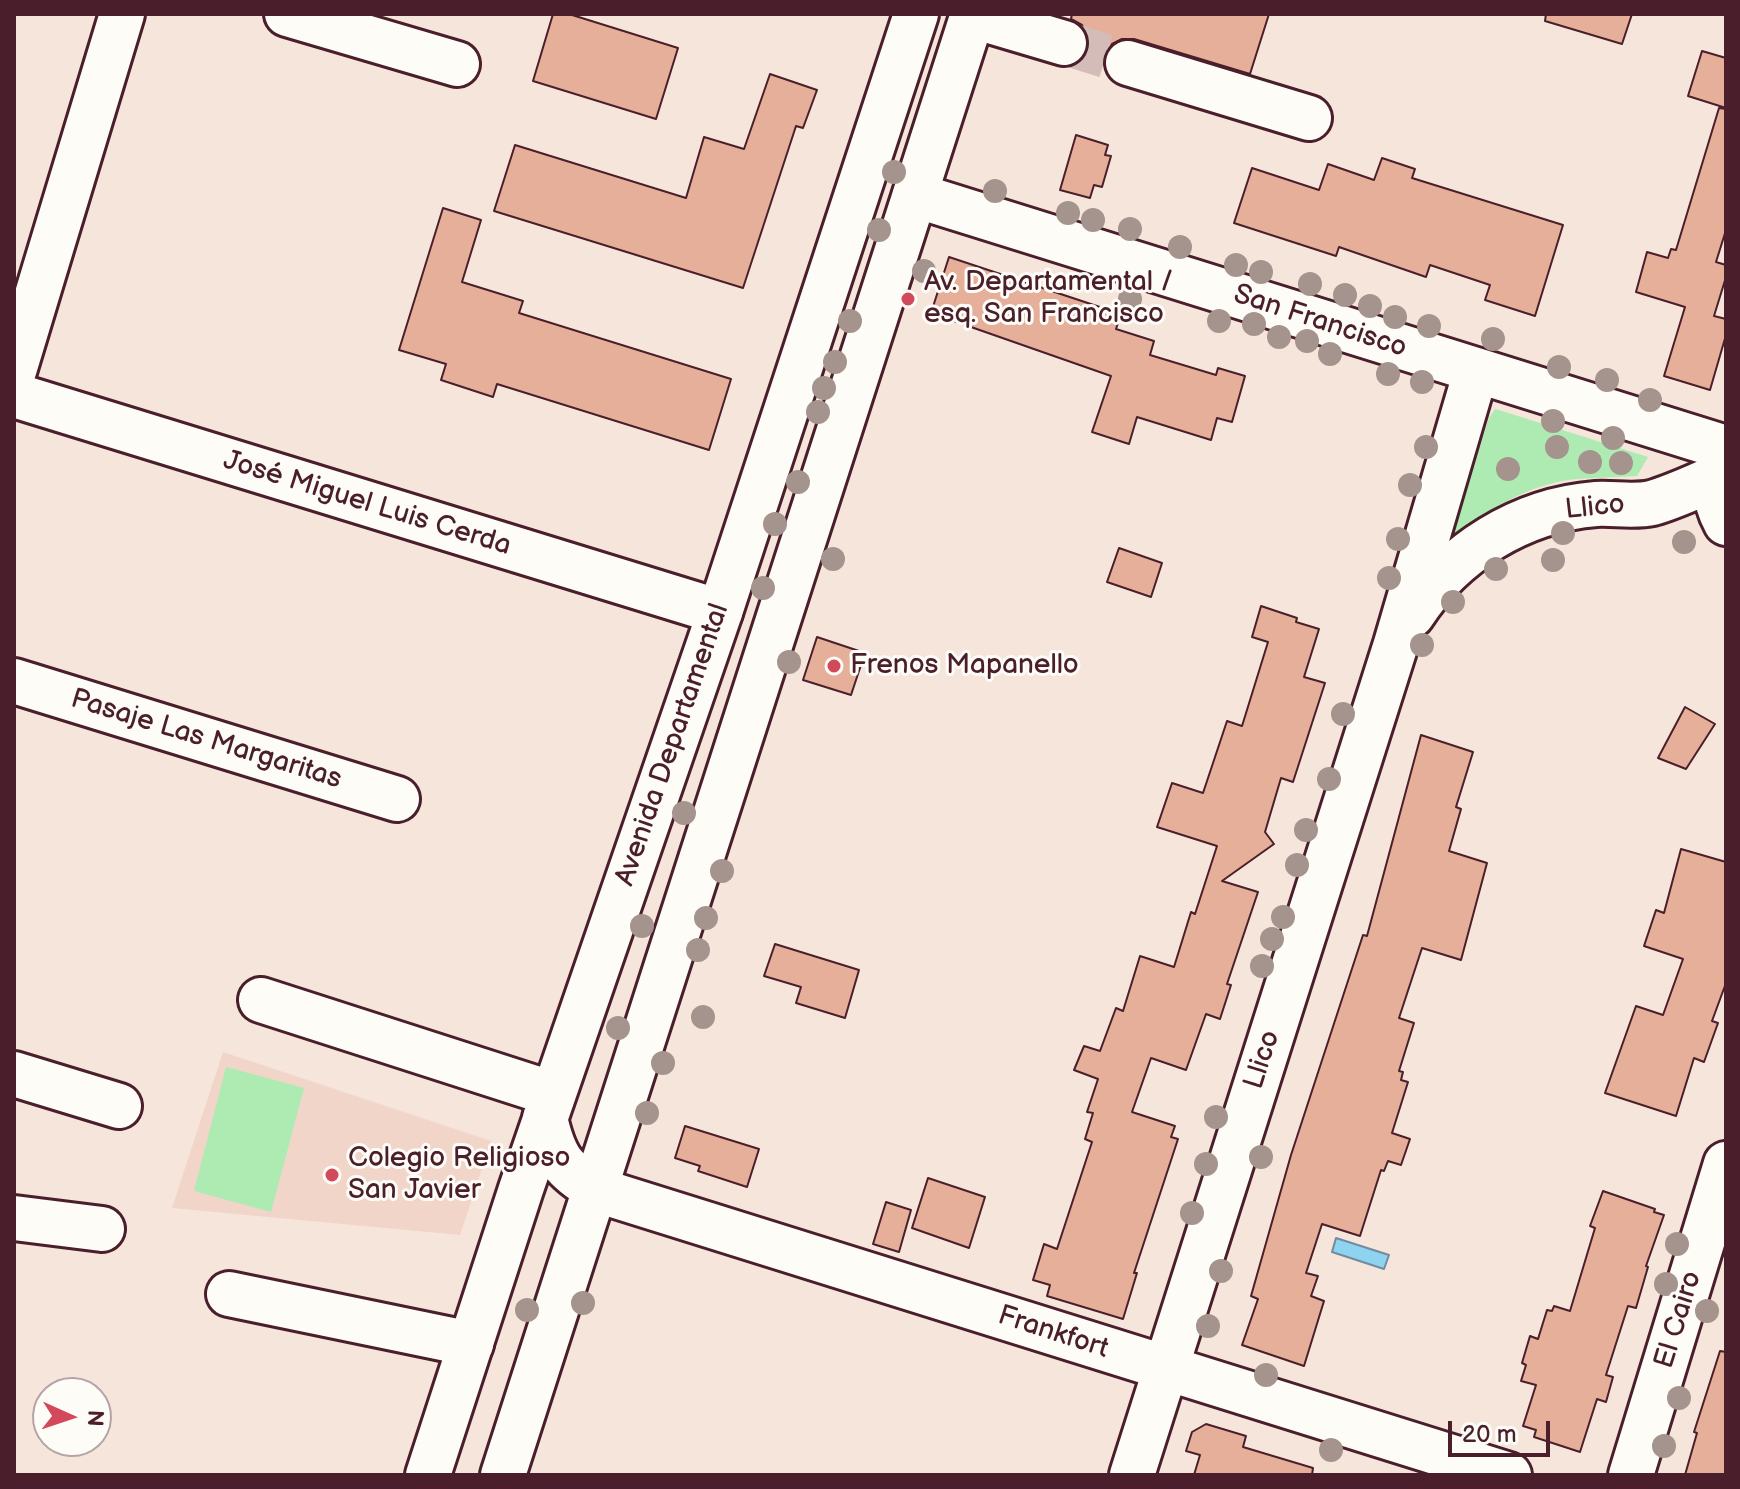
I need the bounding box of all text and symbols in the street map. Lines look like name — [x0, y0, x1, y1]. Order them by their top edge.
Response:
place label: Av. Departamental / esq. San Francisco — [924, 266, 1173, 332]
street label: San Francisco — [1229, 278, 1411, 366]
marker: Av. Departamental / esq. San Francisco — [899, 290, 917, 308]
street label: José Miguel Luis Cerda — [219, 444, 515, 564]
street label: Llico — [1564, 488, 1626, 528]
street label: Avenida Departamental — [609, 600, 737, 890]
place label: Frenos Mapanello — [850, 649, 1079, 683]
marker: Frenos Mapanello — [825, 657, 843, 675]
street label: Pasaje Las Margaritas — [67, 683, 345, 797]
street label: Llico — [1238, 1026, 1288, 1094]
place label: Colegio Religioso San Javier — [348, 1142, 570, 1208]
marker: Colegio Religioso San Javier — [323, 1166, 341, 1184]
street label: El Cairo — [1648, 1267, 1710, 1373]
street label: Frankfort — [994, 1299, 1112, 1367]
north arrow — [32, 1377, 112, 1457]
scale bar — [1452, 1405, 1554, 1455]
text: N — [81, 1409, 108, 1427]
text: 20 m — [1462, 1420, 1517, 1449]

